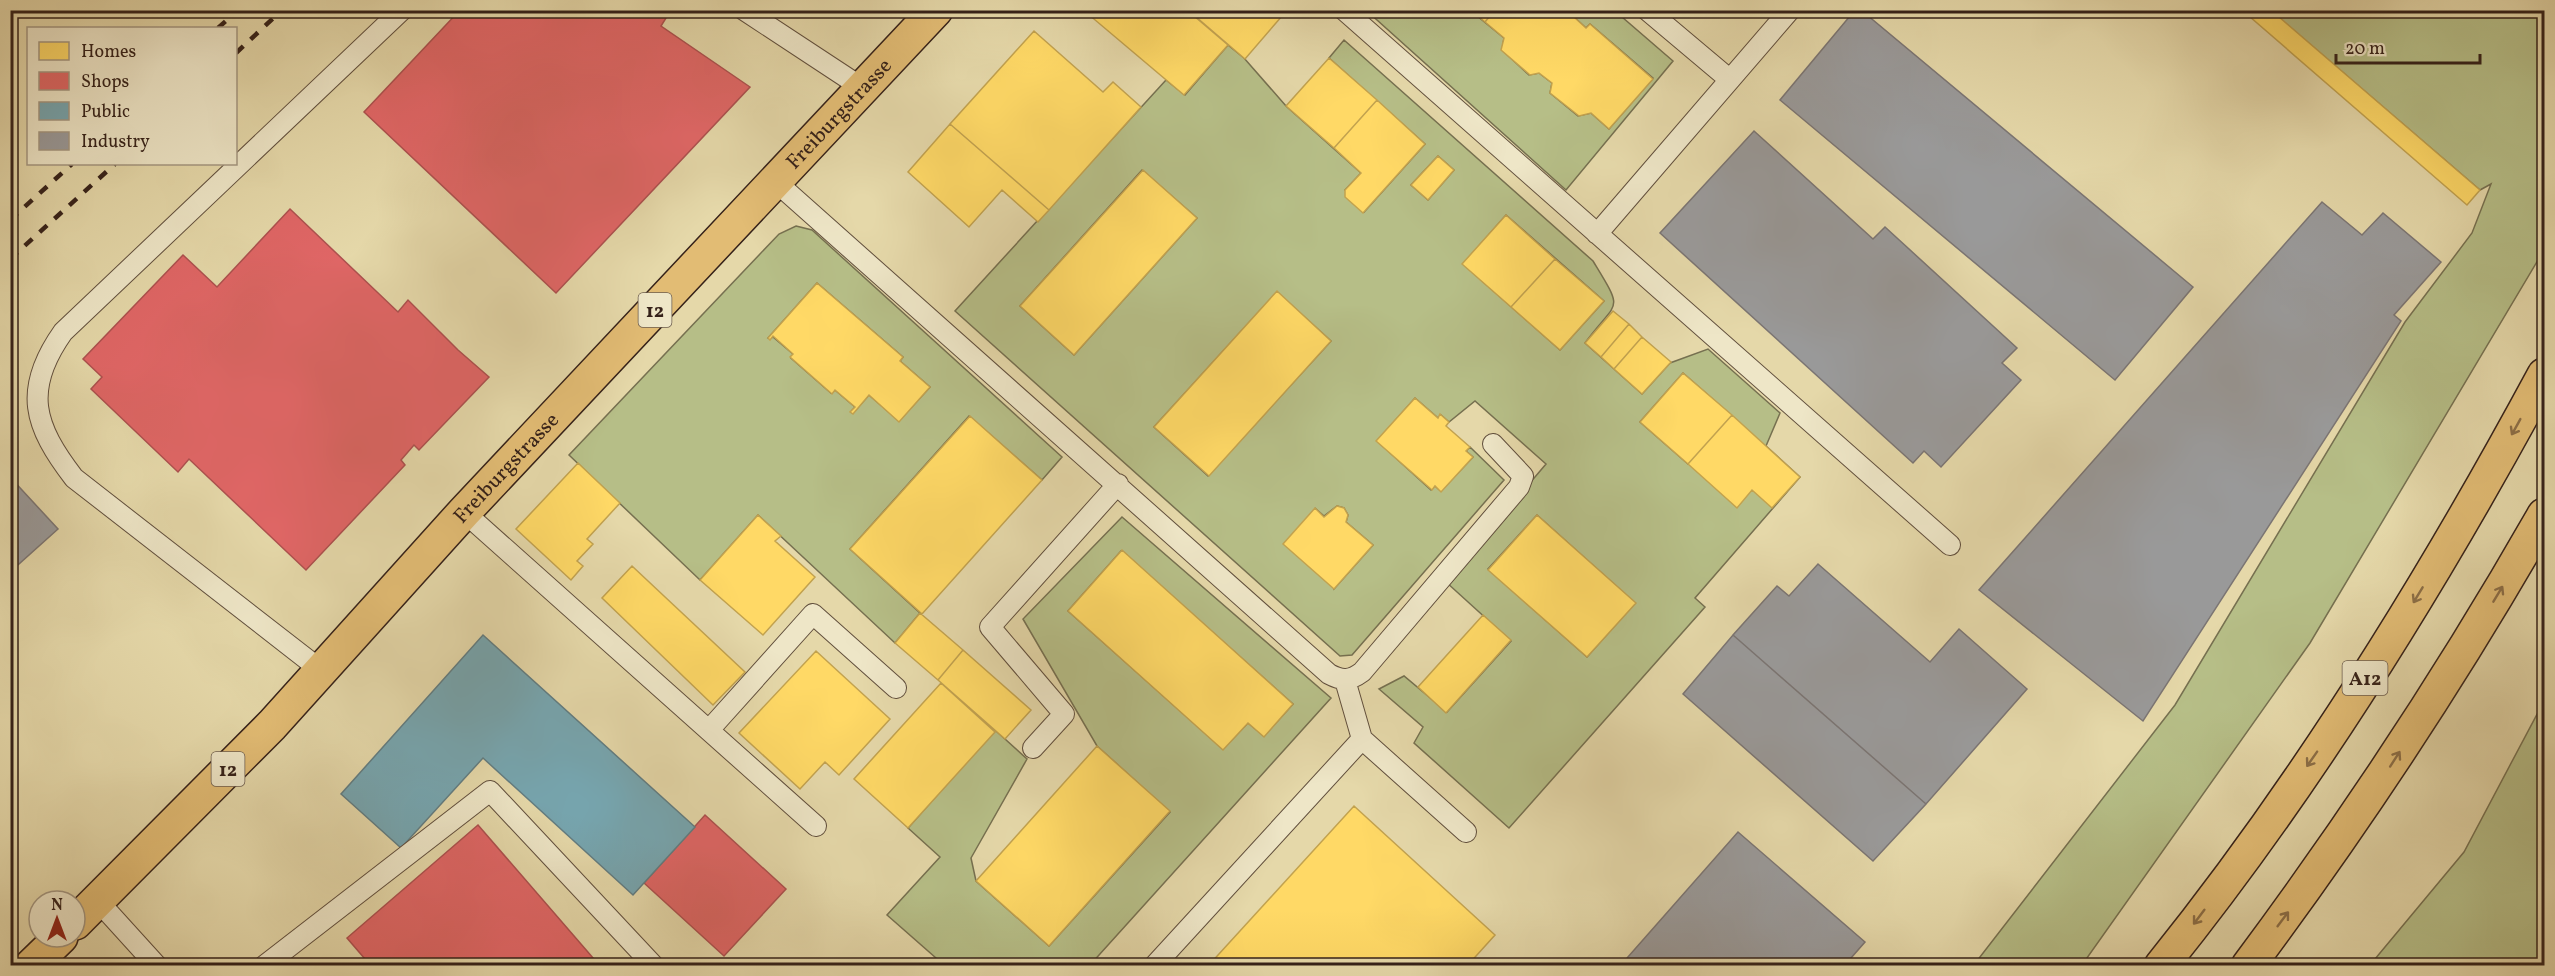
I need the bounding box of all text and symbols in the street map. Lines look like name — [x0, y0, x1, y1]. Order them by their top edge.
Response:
legend — [27, 27, 237, 165]
scale bar — [2336, 27, 2480, 65]
text: 20 m — [2345, 37, 2385, 62]
text: Homes — [81, 40, 136, 65]
street label: Freiburgstrasse — [780, 53, 899, 177]
text: Shops — [81, 70, 129, 95]
text: Public — [81, 100, 130, 125]
text: Industry — [81, 130, 150, 155]
road number: 12 — [638, 293, 672, 327]
street label: Freiburgstrasse — [447, 407, 566, 530]
one-way arrow — [2510, 417, 2521, 435]
one-way arrow — [2411, 586, 2423, 603]
one-way arrow — [2493, 586, 2505, 603]
road number: A12 — [2342, 661, 2388, 695]
one-way arrow — [2306, 750, 2318, 766]
one-way arrow — [2389, 751, 2401, 768]
road number: 12 — [212, 752, 244, 786]
north arrow — [27, 889, 87, 949]
text: N — [51, 895, 63, 917]
one-way arrow — [2192, 909, 2205, 925]
one-way arrow — [2276, 911, 2289, 927]

